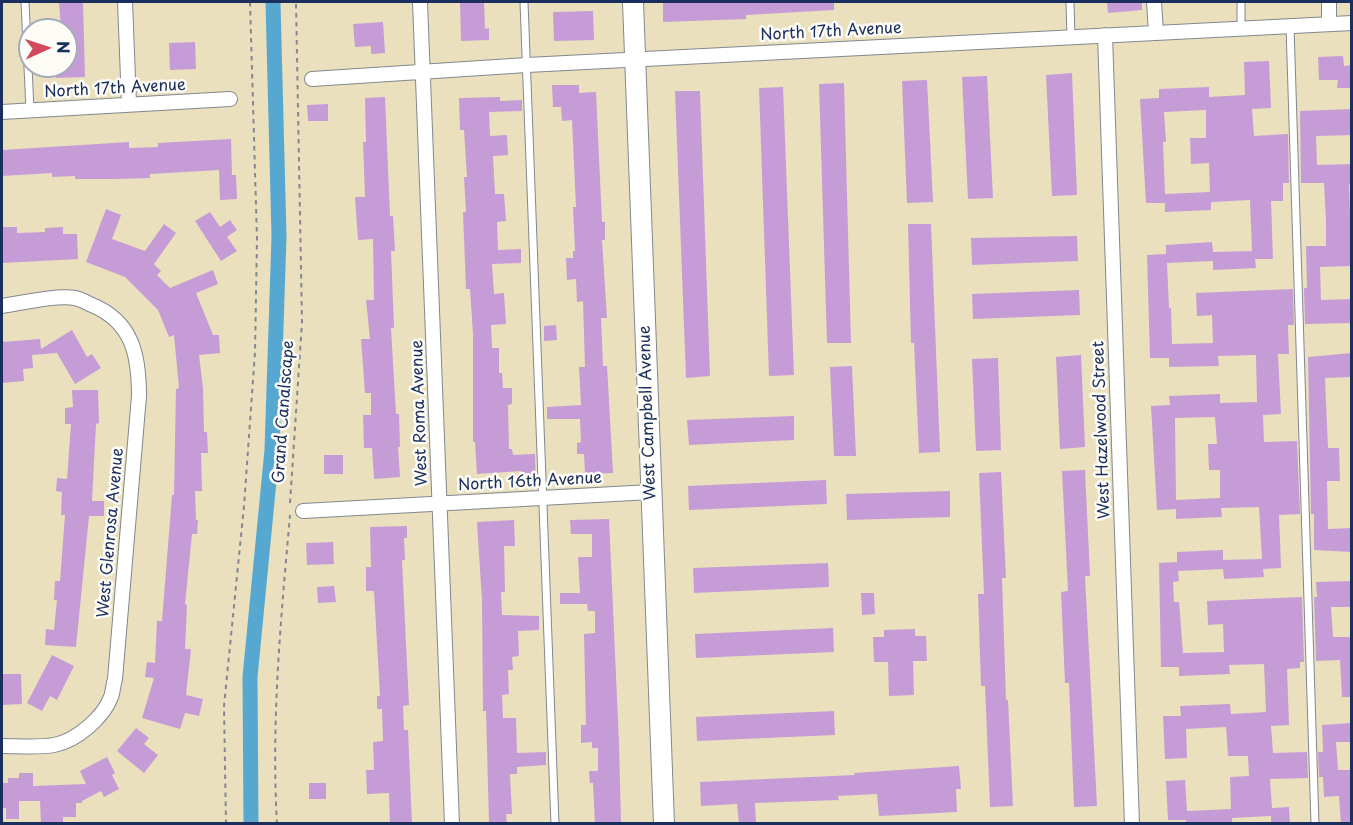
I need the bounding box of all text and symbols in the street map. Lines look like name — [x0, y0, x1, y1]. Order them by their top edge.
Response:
north arrow — [18, 18, 78, 78]
street label: North 17th Avenue — [760, 19, 902, 45]
text: N — [52, 40, 76, 54]
street label: North 17th Avenue — [44, 76, 186, 102]
street label: West Campbell Avenue — [635, 325, 661, 501]
street label: Grand Canalscape — [269, 340, 299, 484]
street label: West Roma Avenue — [408, 340, 432, 486]
street label: West Hazelwood Street — [1089, 340, 1115, 520]
street label: West Glenrosa Avenue — [94, 447, 128, 619]
street label: North 16th Avenue — [458, 469, 602, 495]

